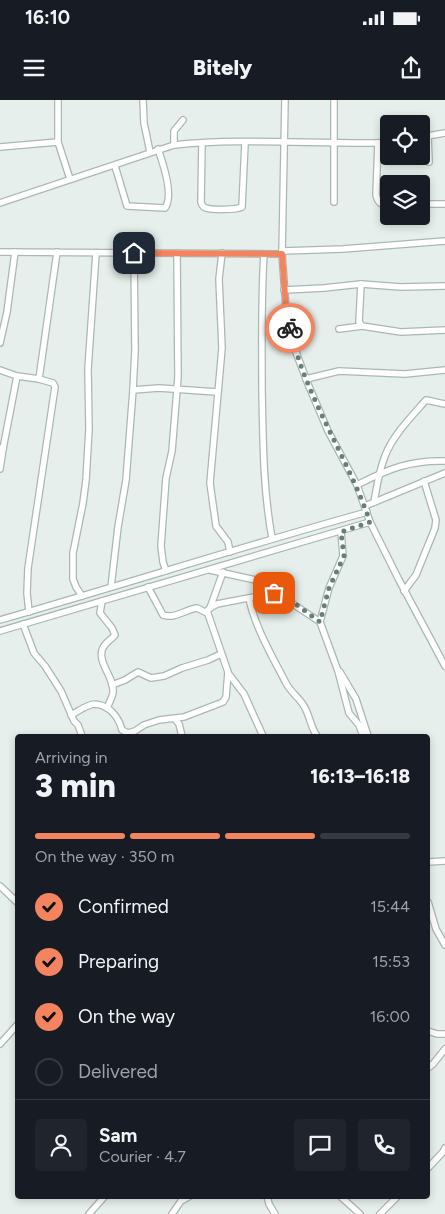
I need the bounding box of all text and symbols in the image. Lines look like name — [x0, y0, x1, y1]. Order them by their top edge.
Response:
text: 16:10 — [25, 6, 70, 29]
icon: menu — [20, 54, 48, 82]
text: Bitely — [193, 54, 252, 81]
icon: share — [397, 54, 425, 82]
map controls — [380, 115, 430, 225]
button: locate — [380, 115, 430, 165]
button: layers — [380, 175, 430, 225]
pin — [113, 232, 155, 274]
icon: home — [120, 239, 148, 267]
courier — [265, 303, 315, 353]
icon: bike — [276, 314, 304, 342]
pin — [253, 572, 295, 614]
icon: bag — [260, 579, 288, 607]
text: Arriving in — [35, 748, 107, 767]
text: 16:13–16:18 — [310, 765, 410, 788]
text: 3 min — [35, 767, 116, 805]
text: On the way · 350 m — [35, 847, 174, 866]
icon: check — [35, 893, 63, 921]
text: Confirmed — [78, 895, 169, 918]
text: 15:44 — [370, 897, 410, 916]
icon: check — [35, 948, 63, 976]
text: Preparing — [78, 950, 159, 973]
text: 15:53 — [372, 952, 410, 971]
icon: check — [35, 1003, 63, 1031]
text: On the way — [78, 1005, 175, 1028]
text: 16:00 — [370, 1007, 410, 1026]
text: Delivered — [78, 1060, 158, 1083]
button: person — [35, 1119, 87, 1171]
button: chat — [294, 1119, 346, 1171]
button: phone — [358, 1119, 410, 1171]
text: Sam — [99, 1124, 137, 1147]
text: Courier · 4.7 — [99, 1147, 186, 1166]

